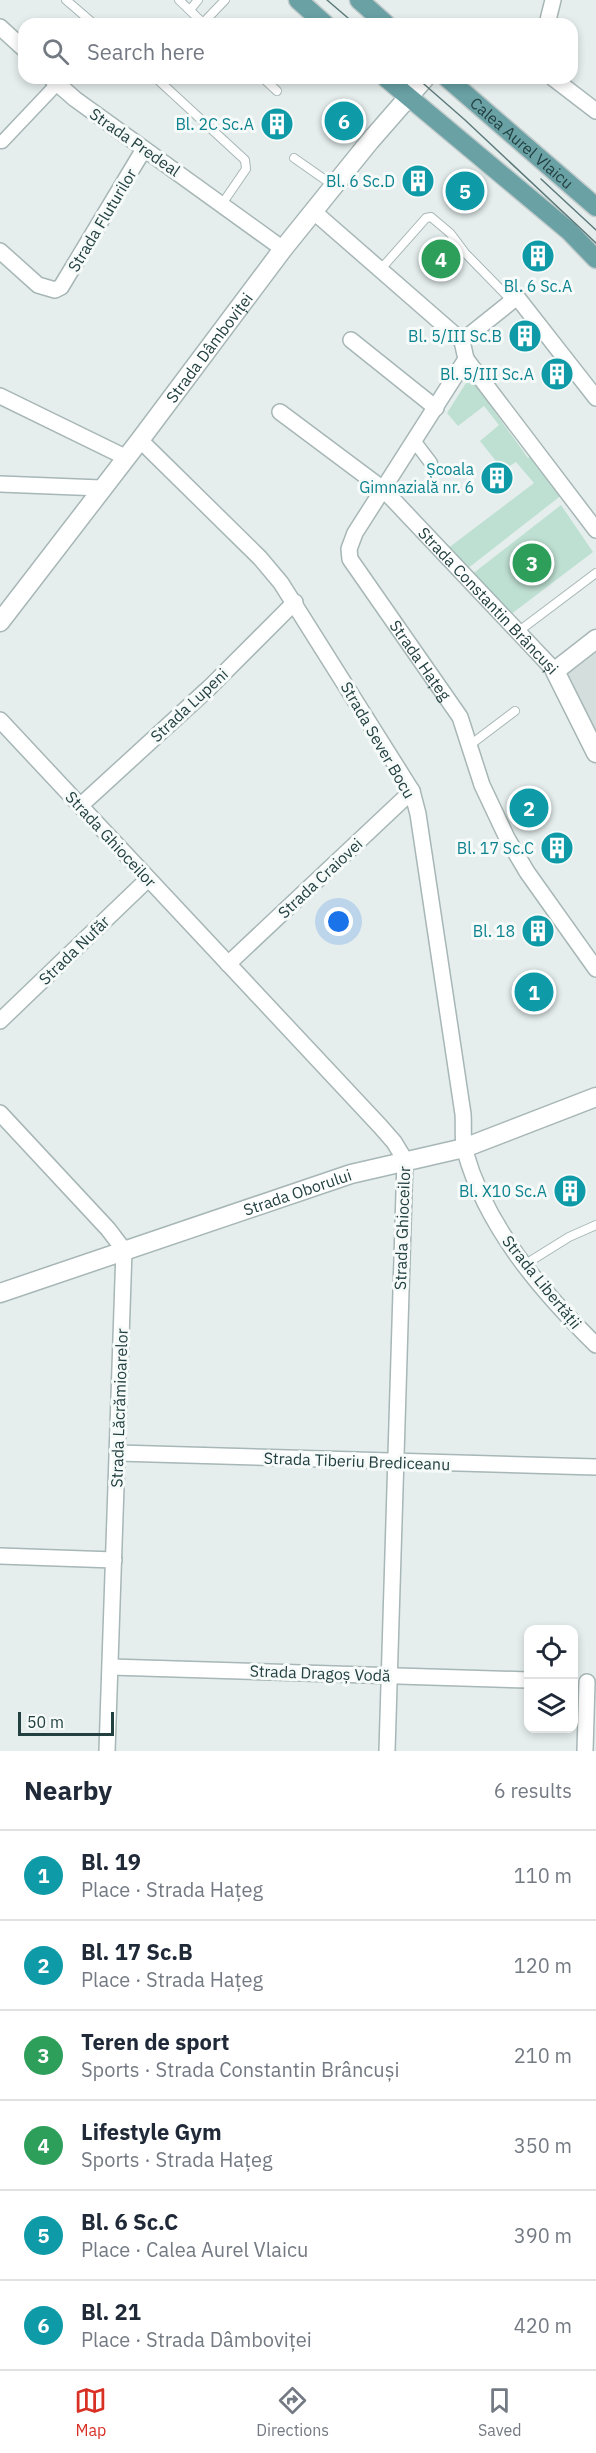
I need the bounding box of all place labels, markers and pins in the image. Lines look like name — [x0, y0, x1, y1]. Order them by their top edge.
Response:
pin: 6 — [324, 98, 364, 144]
building icon: Bl. 2C Sc.A — [259, 106, 295, 142]
place label: Bl. 2C Sc.A — [175, 114, 254, 134]
building icon: Bl. 6 Sc.D — [400, 163, 436, 199]
pin: 5 — [446, 168, 484, 213]
place label: Bl. 6 Sc.D — [326, 171, 395, 191]
pin: 4 — [422, 236, 460, 282]
building icon: Bl. 6 Sc.A — [520, 238, 556, 274]
place label: Bl. 6 Sc.A — [504, 276, 572, 296]
building icon: Bl. 5/III Sc.B — [507, 318, 543, 354]
place label: Bl. 5/III Sc.B — [408, 326, 502, 346]
building icon: Bl. 5/III Sc.A — [539, 356, 575, 392]
place label: Bl. 5/III Sc.A — [440, 364, 534, 384]
place label: Școala Gimnazială nr. 6 — [359, 459, 474, 497]
building icon: Școala Gimnazială nr. 6 — [479, 460, 515, 496]
pin: 3 — [512, 540, 552, 586]
pin: 2 — [510, 786, 548, 830]
building icon: Bl. 17 Sc.C — [539, 830, 575, 866]
place label: Bl. 17 Sc.C — [457, 838, 534, 858]
building icon: Bl. 18 — [520, 913, 556, 949]
place label: Bl. 18 — [473, 921, 515, 941]
pin: 1 — [514, 970, 554, 1014]
building icon: Bl. X10 Sc.A — [552, 1173, 588, 1209]
place label: Bl. X10 Sc.A — [459, 1181, 547, 1201]

